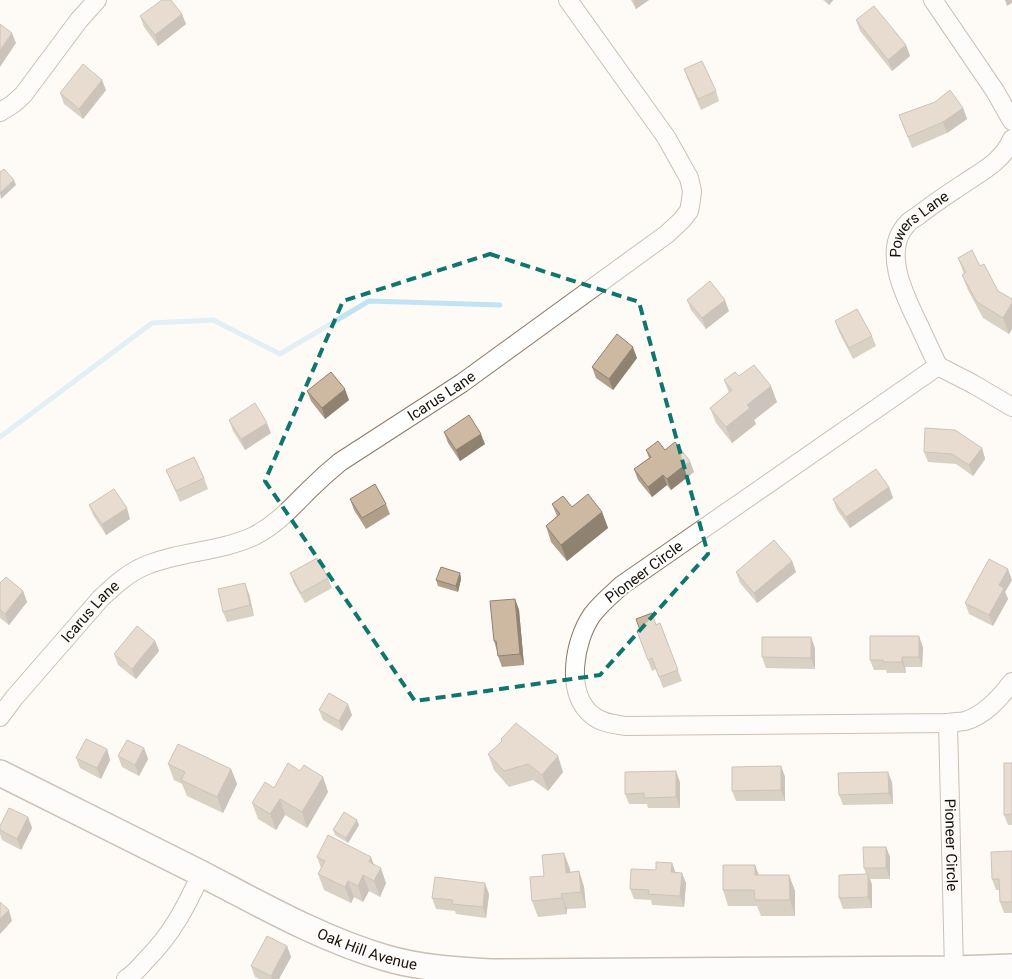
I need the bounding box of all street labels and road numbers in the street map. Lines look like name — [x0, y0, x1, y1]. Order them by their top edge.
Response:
street label: Powers Lane — [886, 187, 952, 258]
street label: Icarus Lane — [404, 367, 479, 425]
street label: Pioneer Circle — [602, 537, 686, 607]
street label: Icarus Lane — [58, 577, 123, 646]
street label: Pioneer Circle — [941, 798, 961, 892]
street label: Oak Hill Avenue — [314, 924, 419, 974]

